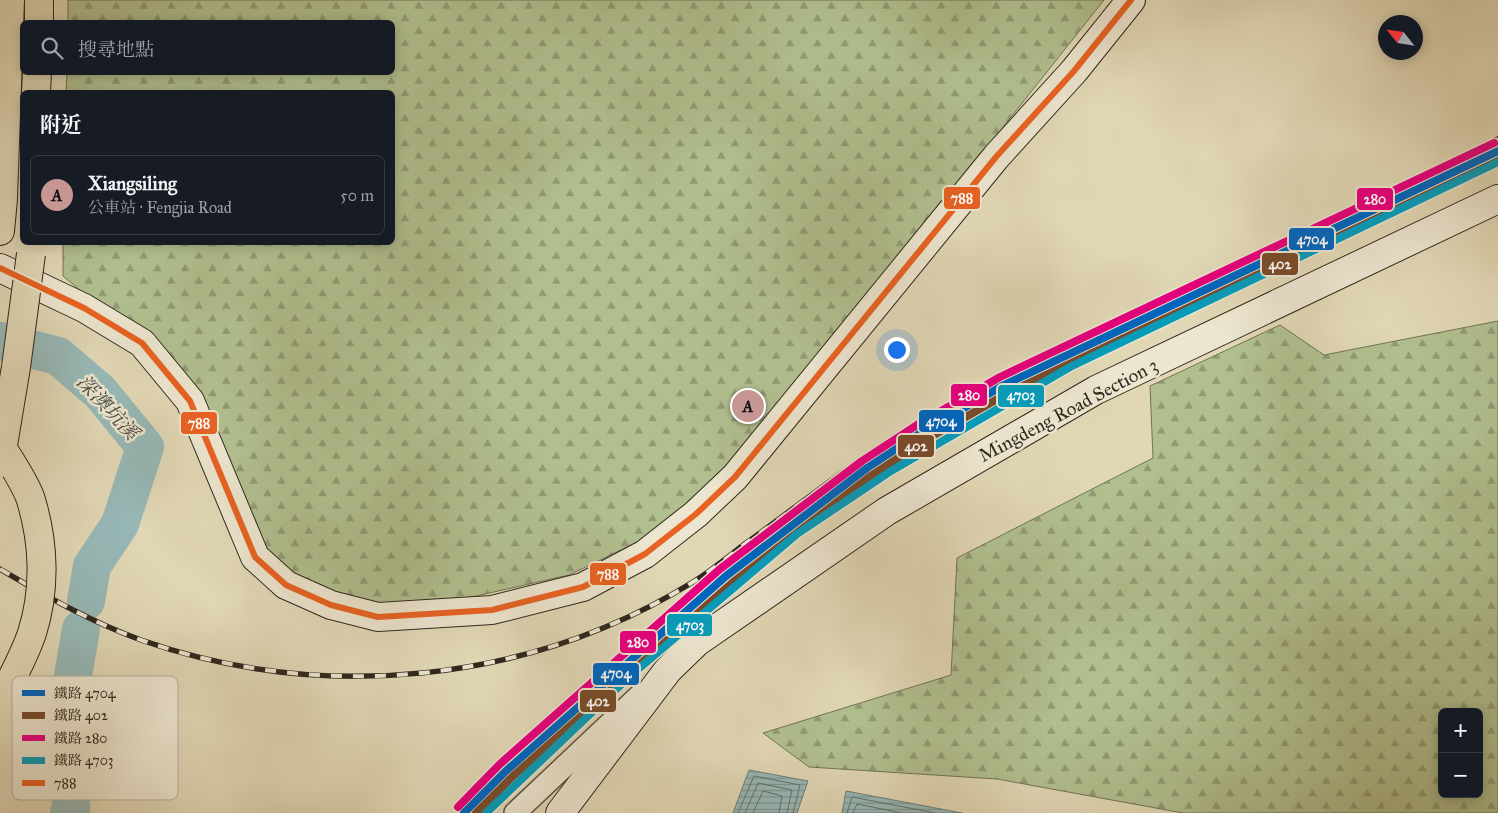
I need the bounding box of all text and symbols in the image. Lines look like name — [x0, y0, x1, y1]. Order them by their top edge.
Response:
north arrow — [1378, 15, 1423, 60]
search box — [20, 20, 395, 75]
icon: search — [38, 34, 66, 62]
text: 搜尋地點 — [78, 38, 154, 61]
text: 附近 — [40, 112, 82, 138]
text: Xiangsiling — [88, 172, 177, 195]
text: A — [52, 186, 62, 205]
text: 50 m — [340, 186, 374, 205]
line badge: 788 — [943, 186, 981, 210]
line badge: 280 — [1356, 187, 1394, 211]
text: 788 — [951, 190, 973, 207]
text: 280 — [1364, 191, 1386, 208]
text: 公車站 · Fengjia Road — [88, 198, 232, 217]
line badge: 4704 — [1288, 227, 1335, 251]
text: 4704 — [1297, 231, 1328, 249]
line badge: 402 — [1261, 252, 1299, 276]
text: 402 — [1269, 256, 1293, 274]
your location — [884, 337, 910, 363]
street label: Mingdeng Road Section 3 — [974, 353, 1162, 468]
water label: 深澳坑溪 — [72, 370, 145, 446]
line badge: 280 — [950, 383, 988, 407]
line badge: 4703 — [997, 384, 1045, 408]
pin: A — [732, 387, 764, 425]
text: 280 — [958, 387, 980, 404]
text: 4703 — [1007, 387, 1036, 405]
line badge: 4704 — [918, 409, 965, 433]
line badge: 788 — [180, 411, 218, 435]
text: 4704 — [926, 413, 957, 431]
text: 788 — [188, 415, 210, 432]
line badge: 402 — [897, 434, 935, 458]
text: 402 — [905, 438, 929, 456]
line badge: 788 — [589, 562, 627, 586]
text: 788 — [597, 566, 619, 583]
line badge: 4703 — [666, 613, 713, 637]
text: 4703 — [676, 617, 705, 635]
line badge: 280 — [619, 630, 657, 654]
text: 280 — [627, 634, 649, 651]
line badge: 4704 — [592, 662, 640, 686]
text: 4704 — [601, 665, 632, 683]
legend — [12, 676, 178, 800]
text: 鐵路 4704 — [54, 685, 117, 702]
line badge: 402 — [579, 689, 617, 713]
text: 402 — [587, 693, 611, 711]
text: 鐵路 402 — [54, 707, 108, 724]
map controls — [1438, 708, 1483, 798]
button: + — [1438, 708, 1483, 753]
text: 鐵路 280 — [54, 730, 108, 747]
text: 鐵路 4703 — [54, 752, 113, 769]
button: − — [1438, 753, 1483, 798]
text: 788 — [54, 775, 76, 792]

